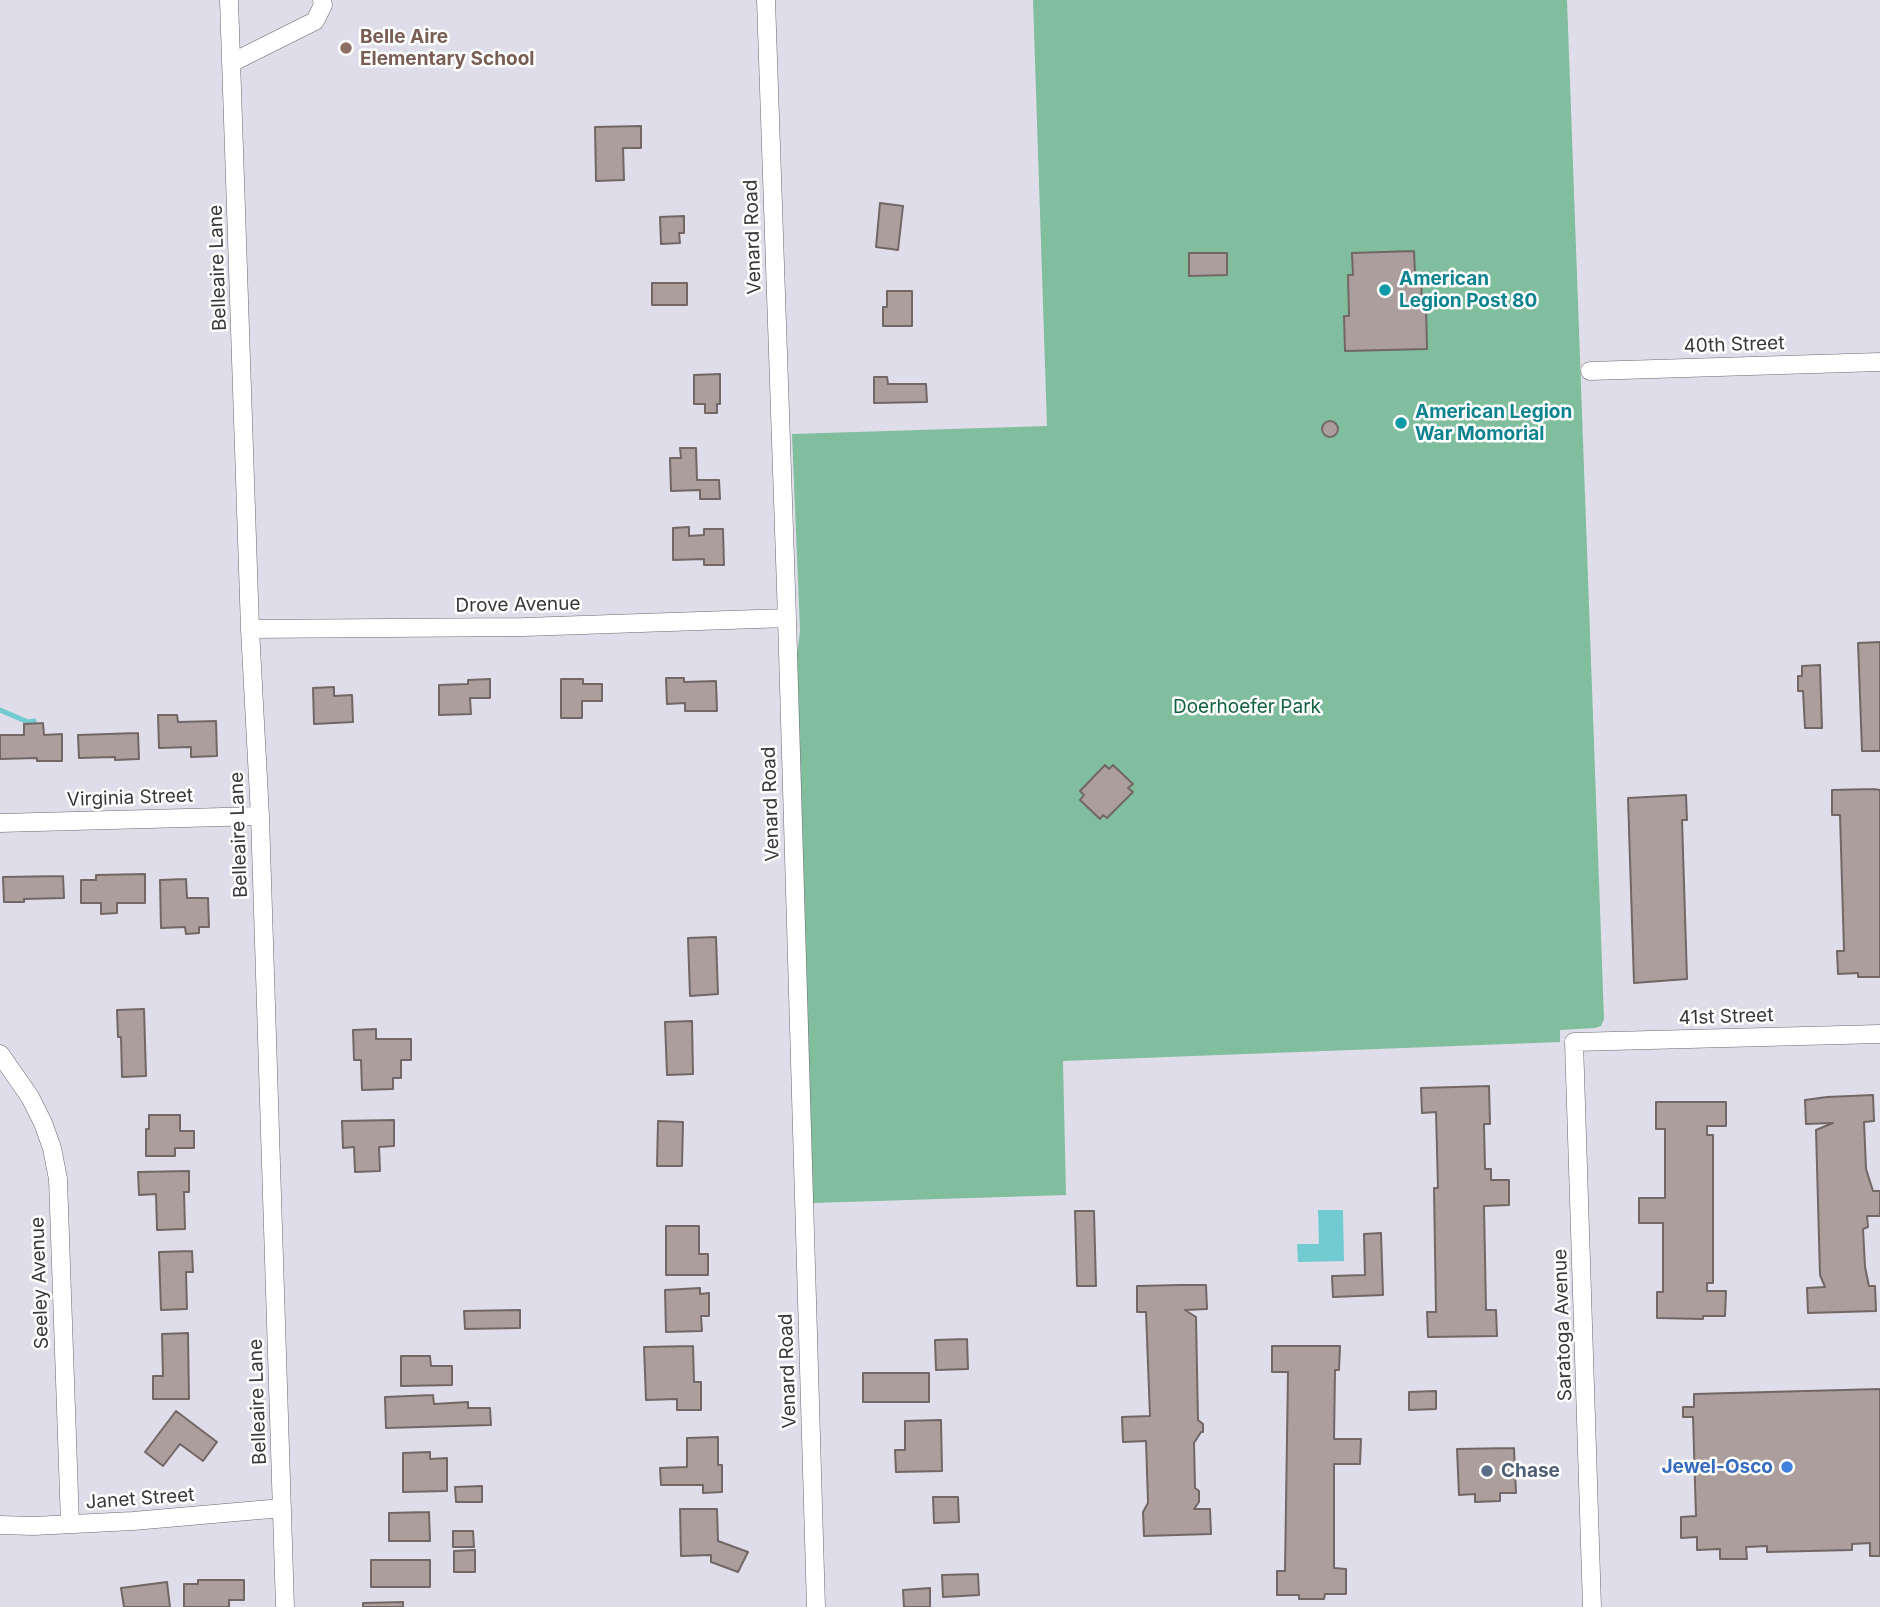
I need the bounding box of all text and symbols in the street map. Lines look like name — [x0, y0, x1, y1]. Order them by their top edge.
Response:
place label: Belle Aire Elementary School — [360, 26, 534, 70]
marker: Belle Aire Elementary School — [338, 40, 354, 56]
street label: Venard Road — [740, 179, 766, 295]
street label: Belleaire Lane — [204, 205, 232, 331]
place label: American Legion Post 80 — [1399, 268, 1537, 312]
marker: American Legion Post 80 — [1377, 282, 1393, 298]
street label: 40th Street — [1683, 332, 1785, 358]
place label: American Legion War Momorial — [1415, 401, 1572, 445]
marker: American Legion War Momorial — [1393, 415, 1409, 431]
street label: Drove Avenue — [455, 593, 581, 617]
park label: Doerhoefer Park — [1173, 696, 1321, 718]
street label: Venard Road — [758, 746, 784, 862]
street label: Belleaire Lane — [225, 772, 253, 898]
street label: Virginia Street — [67, 784, 193, 812]
street label: 41st Street — [1678, 1004, 1774, 1030]
street label: Seeley Avenue — [26, 1216, 54, 1350]
street label: Saratoga Avenue — [1549, 1248, 1577, 1402]
street label: Venard Road — [775, 1313, 801, 1429]
street label: Belleaire Lane — [244, 1339, 272, 1465]
place label: Jewel-Osco — [1661, 1456, 1773, 1478]
marker: Jewel-Osco — [1779, 1459, 1795, 1475]
place label: Chase — [1501, 1460, 1560, 1482]
marker: Chase — [1479, 1463, 1495, 1479]
street label: Janet Street — [85, 1484, 195, 1514]

